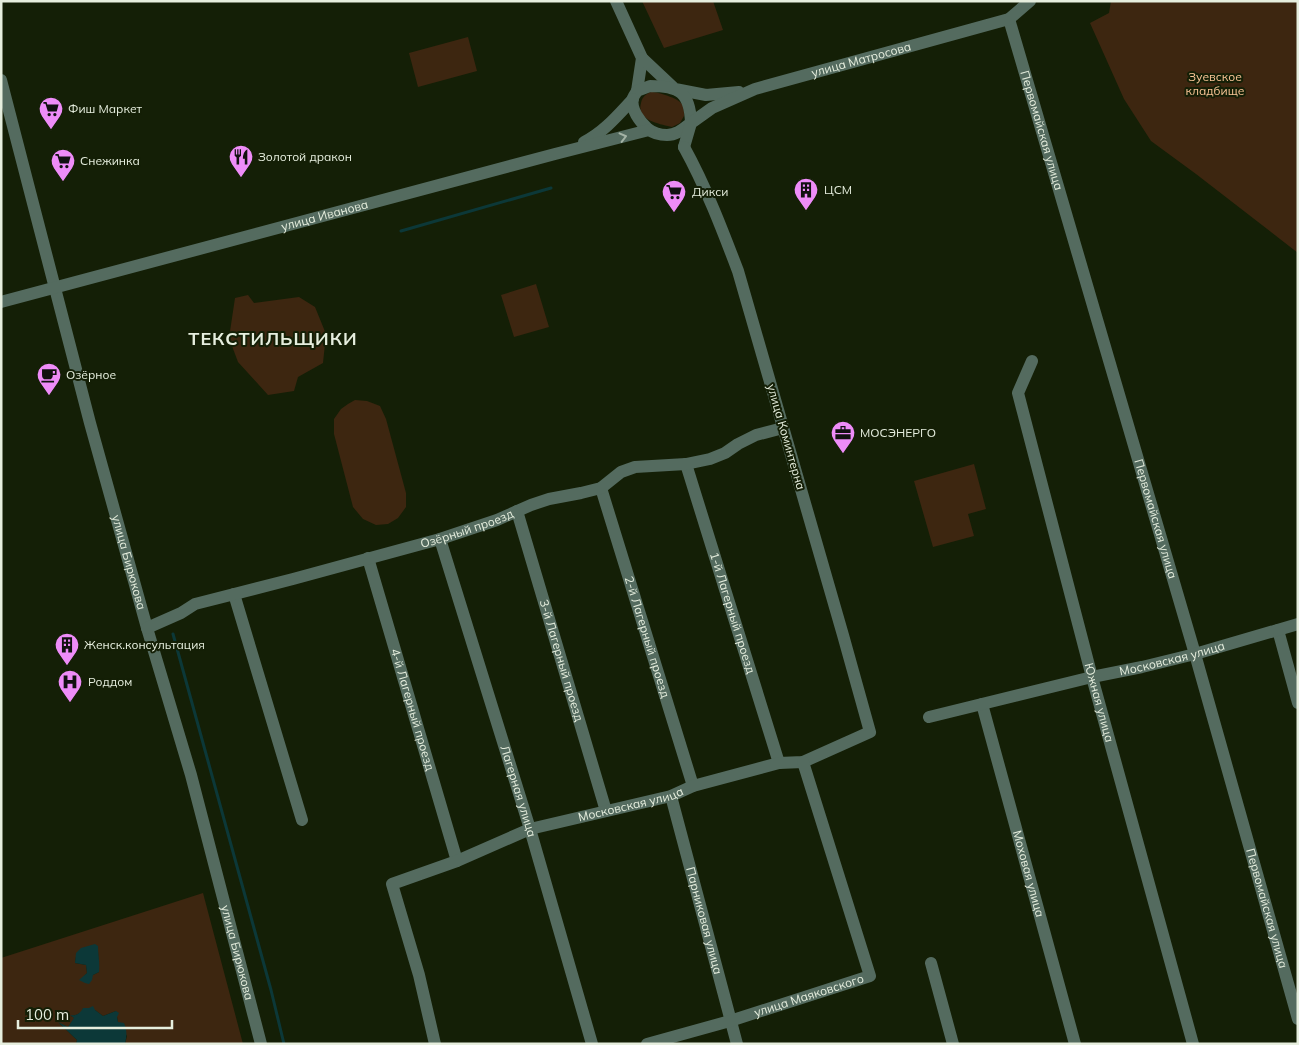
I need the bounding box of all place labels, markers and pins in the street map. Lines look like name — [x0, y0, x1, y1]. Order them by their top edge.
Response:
supermarket icon: Фиш Маркет — [38, 96, 64, 130]
place label: Фиш Маркет — [68, 101, 143, 116]
restaurant icon: Золотой дракон — [228, 144, 254, 178]
supermarket icon: Снежинка — [50, 148, 76, 182]
place label: Золотой дракон — [258, 149, 352, 164]
place label: Снежинка — [80, 153, 140, 168]
building icon: ЦСМ — [793, 177, 819, 211]
supermarket icon: Дикси — [661, 179, 687, 213]
place label: ЦСМ — [824, 182, 852, 197]
place label: Дикси — [692, 184, 728, 199]
cafe icon: Озёрное — [36, 362, 62, 396]
place label: Озёрное — [66, 367, 116, 382]
office icon: МОСЭНЕРГО — [830, 420, 856, 454]
place label: МОСЭНЕРГО — [860, 425, 936, 440]
building icon: Женск.консультация — [54, 632, 80, 666]
place label: Женск.консультация — [84, 637, 205, 652]
hospital icon: Роддом — [57, 669, 83, 703]
place label: Роддом — [88, 674, 132, 689]

